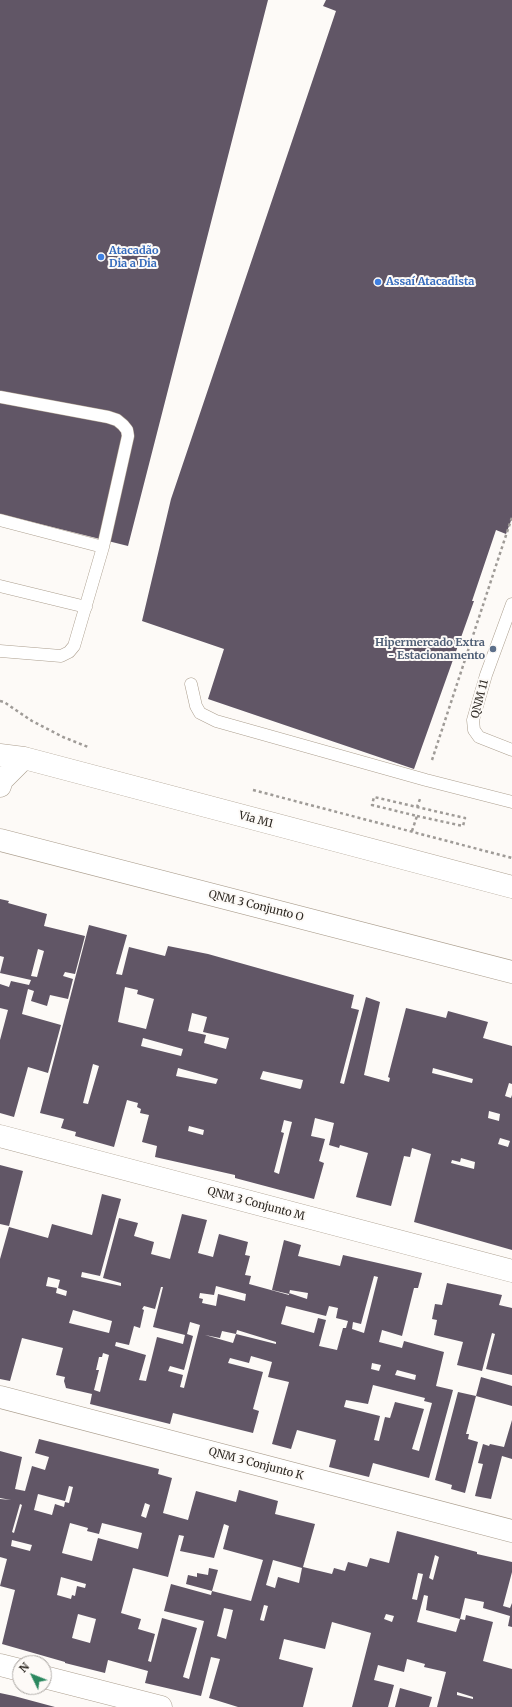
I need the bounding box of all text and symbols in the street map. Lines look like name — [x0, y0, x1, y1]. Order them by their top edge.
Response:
place label: Atacadão Dia a Dia — [109, 244, 159, 270]
marker: Atacadão Dia a Dia — [96, 252, 106, 262]
place label: Assaí Atacadista — [386, 275, 474, 289]
marker: Assaí Atacadista — [373, 277, 383, 287]
place label: Hipermercado Extra - Estacionamento — [375, 636, 485, 662]
marker: Hipermercado Extra - Estacionamento — [488, 644, 498, 654]
street label: QNM 11 — [469, 678, 491, 720]
street label: Via M1 — [237, 809, 275, 831]
street label: QNM 3 Conjunto O — [207, 888, 305, 924]
street label: QNM 3 Conjunto M — [206, 1185, 306, 1223]
street label: QNM 3 Conjunto K — [207, 1445, 305, 1483]
north arrow — [12, 1655, 52, 1695]
text: N — [16, 1660, 32, 1675]

